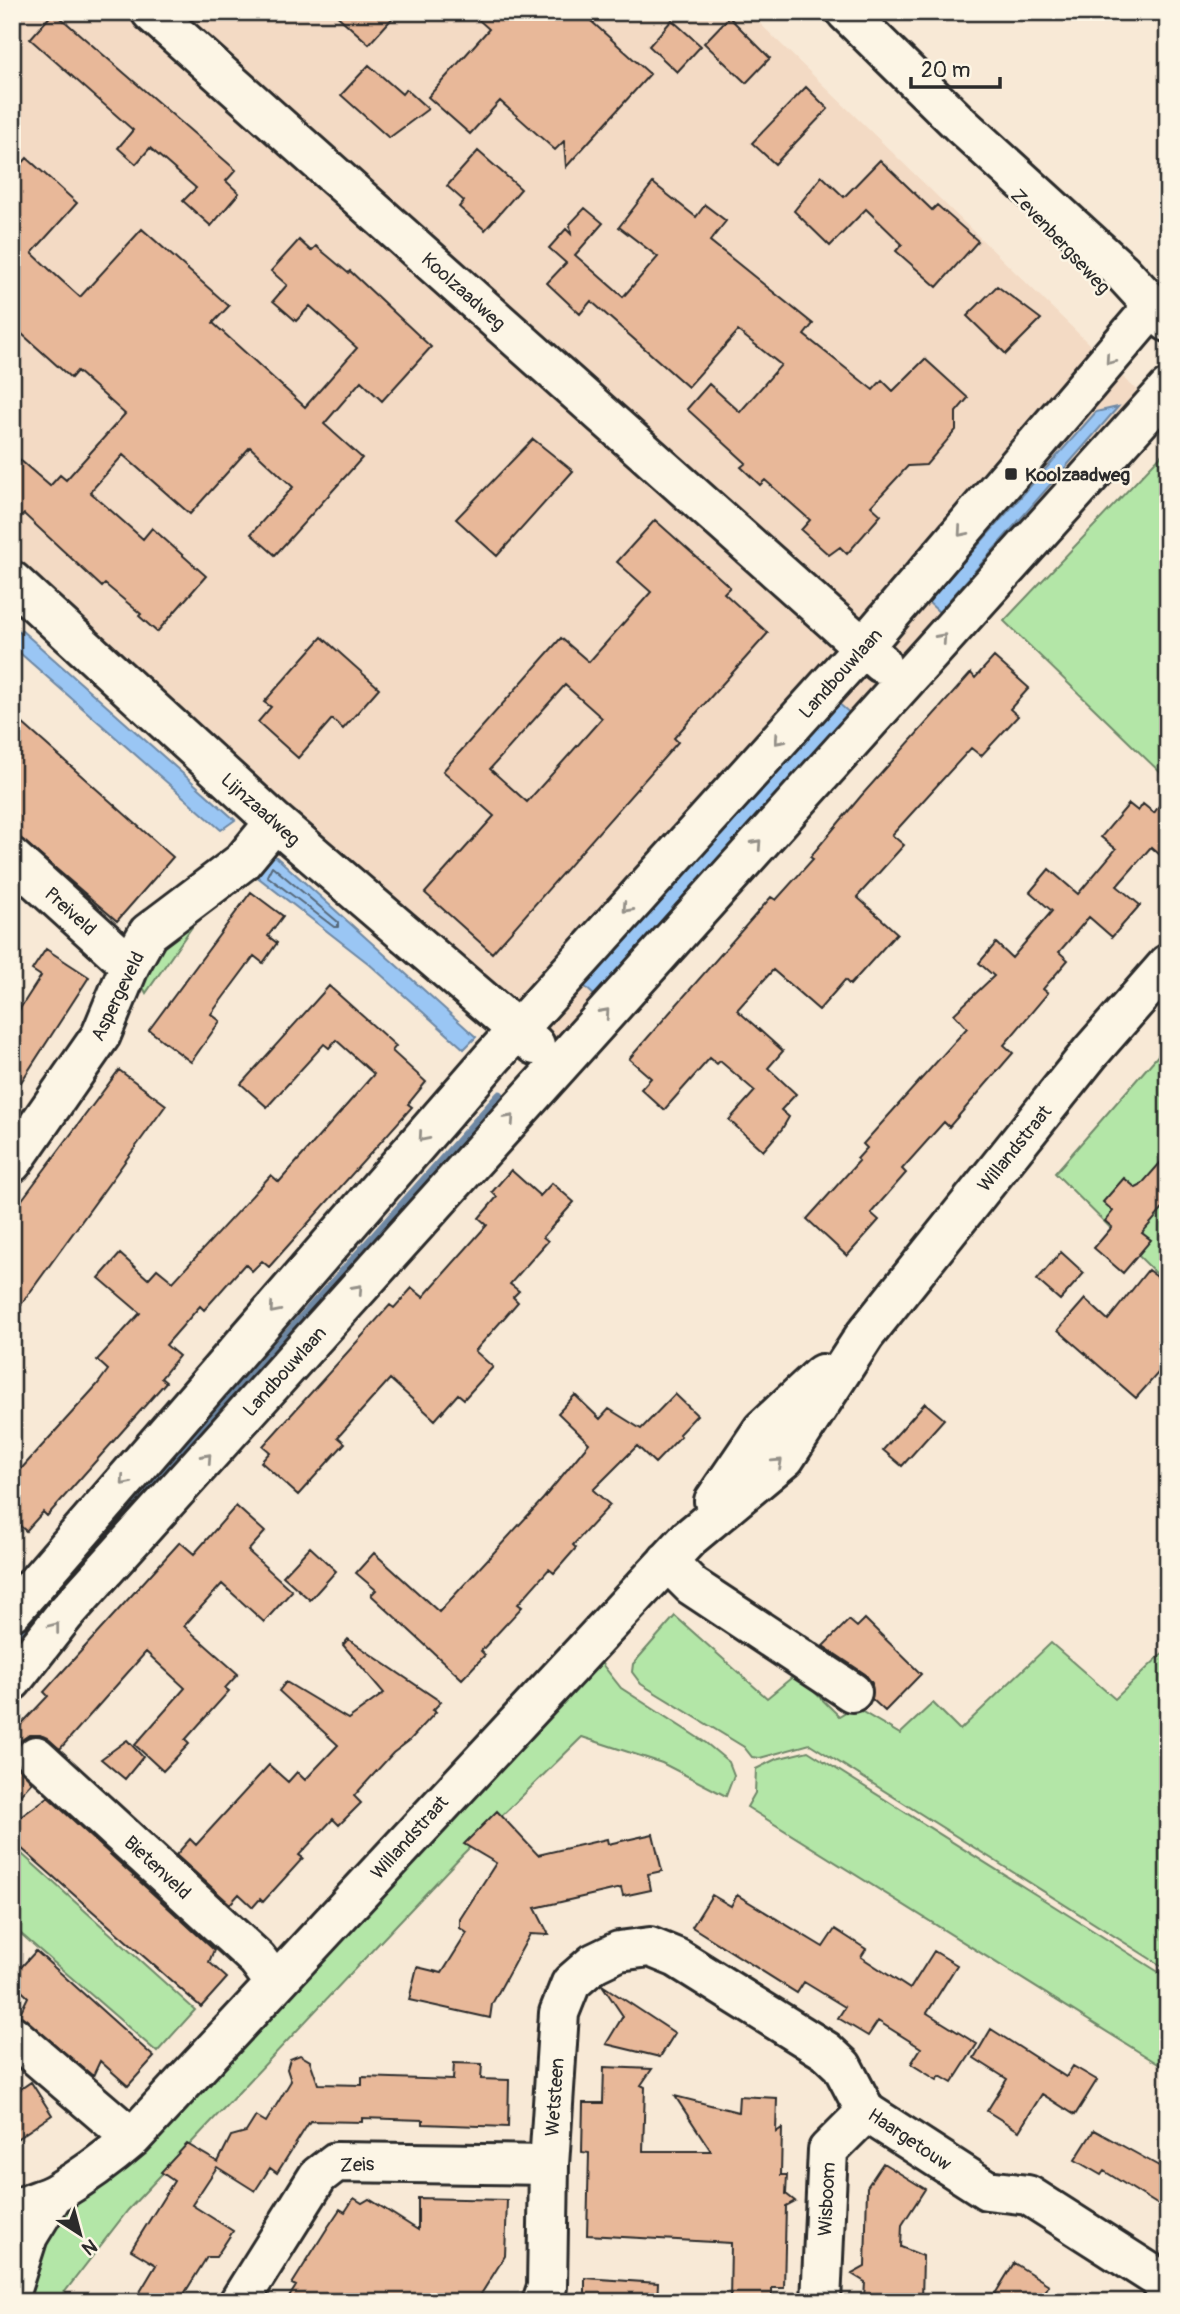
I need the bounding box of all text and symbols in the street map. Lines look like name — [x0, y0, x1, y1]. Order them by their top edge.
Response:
scale bar — [911, 46, 1000, 90]
text: 20 m — [921, 57, 970, 84]
street label: Zevenbergseweg — [1005, 184, 1115, 299]
street label: Koolzaadweg — [416, 248, 510, 336]
one-way arrow — [1106, 351, 1118, 364]
place label: Koolzaadweg — [1025, 463, 1130, 487]
marker: Koolzaadweg — [1003, 466, 1019, 482]
one-way arrow — [958, 524, 970, 537]
street label: Landbouwlaan — [794, 624, 888, 724]
one-way arrow — [934, 634, 946, 647]
one-way arrow — [775, 732, 788, 745]
street label: Lijnzaadweg — [216, 768, 305, 852]
one-way arrow — [749, 839, 761, 852]
street label: Preiveld — [39, 882, 101, 941]
one-way arrow — [622, 900, 635, 913]
street label: Aspergeveld — [86, 948, 150, 1045]
one-way arrow — [597, 1008, 609, 1021]
street label: Willandstraat — [973, 1100, 1057, 1197]
one-way arrow — [502, 1115, 515, 1128]
one-way arrow — [419, 1129, 431, 1142]
one-way arrow — [350, 1284, 363, 1297]
one-way arrow — [270, 1301, 282, 1314]
street label: Landbouwlaan — [238, 1322, 332, 1422]
one-way arrow — [198, 1453, 211, 1466]
one-way arrow — [770, 1458, 783, 1471]
one-way arrow — [121, 1473, 133, 1486]
one-way arrow — [46, 1623, 59, 1635]
street label: Willandstraat — [366, 1790, 454, 1885]
street label: Bietenveld — [119, 1831, 196, 1905]
street label: Wetsteen — [540, 2057, 570, 2137]
street label: Haargetouw — [863, 2103, 956, 2177]
street label: Zeis — [339, 2152, 375, 2178]
street label: Wisboom — [813, 2161, 841, 2237]
north arrow — [46, 2198, 116, 2268]
text: N — [77, 2233, 102, 2261]

